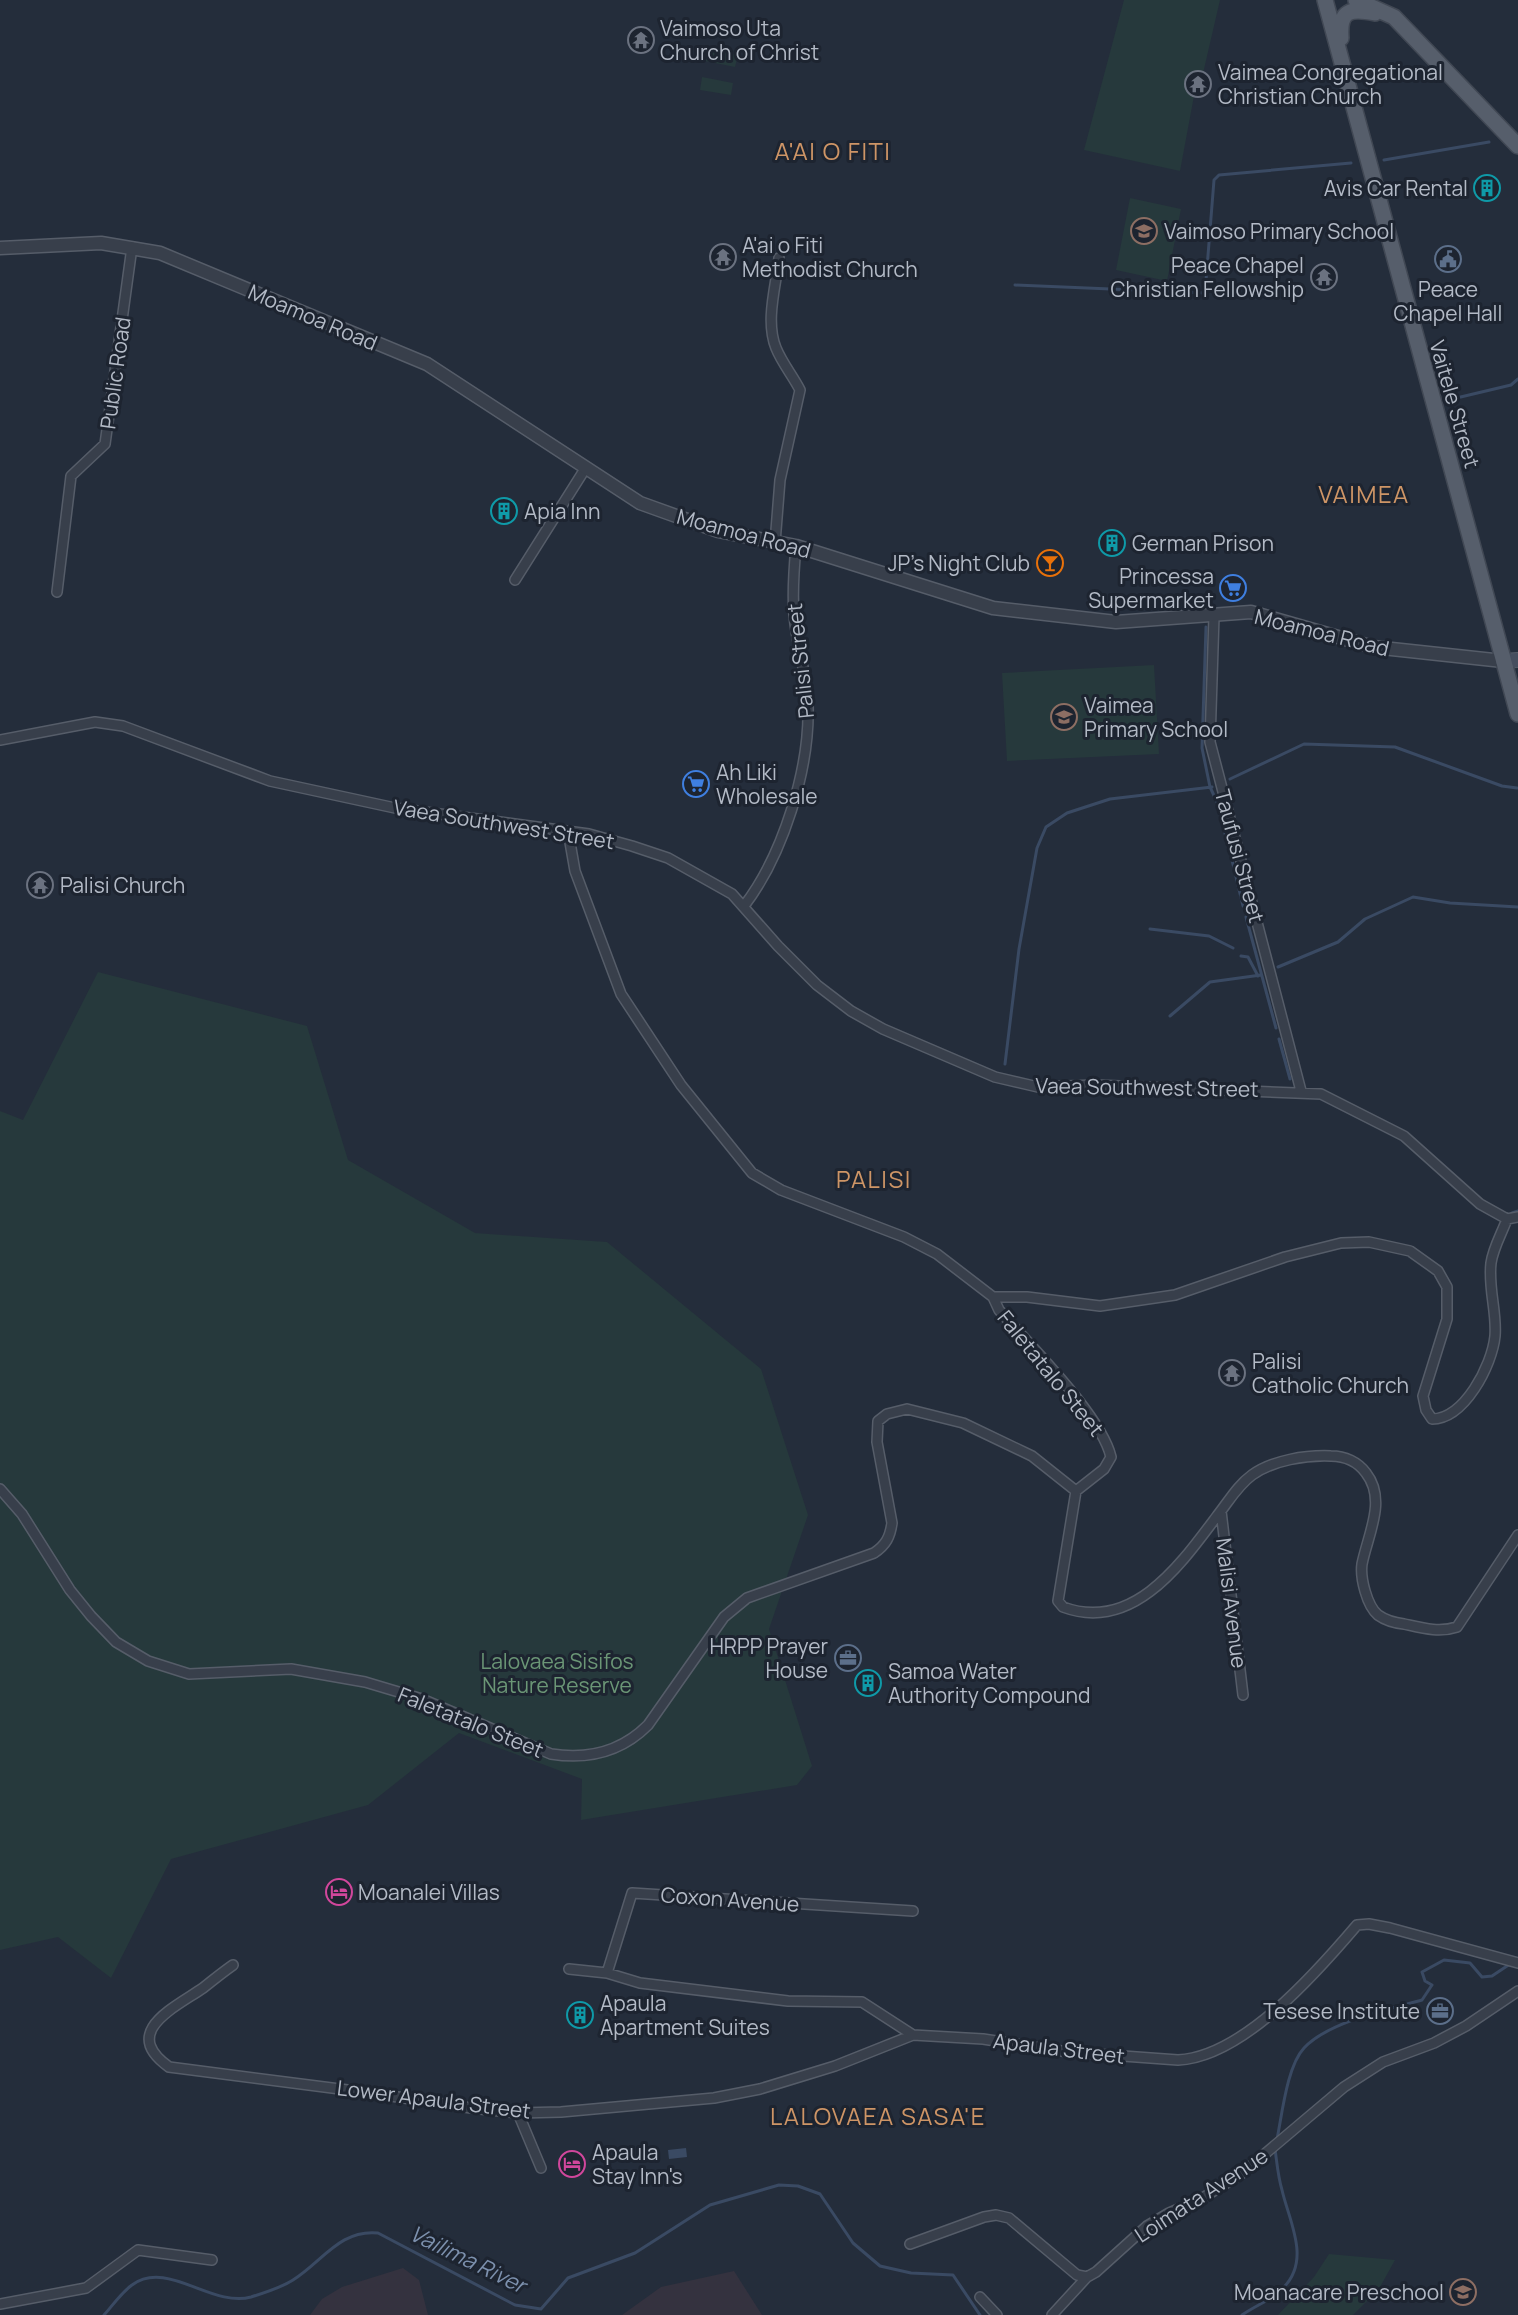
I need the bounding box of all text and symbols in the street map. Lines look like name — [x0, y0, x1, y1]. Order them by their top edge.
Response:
place label: Vaimoso Uta Church of Christ — [660, 14, 819, 66]
temple icon: Vaimoso Uta Church of Christ — [626, 25, 656, 55]
place label: Vaimea Congregational Christian Church — [1218, 58, 1443, 110]
temple icon: Vaimea Congregational Christian Church — [1183, 69, 1213, 99]
district label: A'AI O FITI — [775, 134, 891, 167]
building icon: Avis Car Rental — [1472, 173, 1502, 203]
place label: Avis Car Rental — [1324, 174, 1468, 202]
school or university icon: Vaimoso Primary School — [1129, 216, 1159, 246]
place label: Vaimoso Primary School — [1164, 217, 1394, 245]
place label: A'ai o Fiti Methodist Church — [742, 231, 918, 283]
temple icon: A'ai o Fiti Methodist Church — [708, 242, 738, 272]
public building icon: Peace Chapel Hall — [1433, 244, 1463, 274]
place label: Peace Chapel Christian Fellowship — [1110, 251, 1304, 303]
temple icon: Peace Chapel Christian Fellowship — [1309, 262, 1339, 292]
place label: Peace Chapel Hall — [1394, 275, 1502, 327]
street label: Moamoa Road — [244, 277, 382, 357]
street label: Public Road — [93, 315, 137, 431]
street label: Vaitele Street — [1423, 337, 1487, 471]
district label: VAIMEA — [1318, 477, 1410, 510]
building icon: Apia Inn — [489, 496, 519, 526]
place label: Apia Inn — [524, 497, 600, 525]
street label: Moamoa Road — [674, 502, 814, 564]
building icon: German Prison — [1097, 528, 1127, 558]
place label: German Prison — [1132, 529, 1274, 557]
bar icon: JP's Night Club — [1035, 548, 1065, 578]
place label: JP's Night Club — [888, 549, 1030, 577]
place label: Princessa Supermarket — [1088, 562, 1214, 614]
supermarket icon: Princessa Supermarket — [1218, 573, 1248, 603]
street label: Palisi Street — [780, 602, 820, 720]
street label: Moamoa Road — [1252, 602, 1392, 662]
place label: Vaimea Primary School — [1084, 691, 1228, 743]
school or university icon: Vaimea Primary School — [1049, 702, 1079, 732]
place label: Ah Liki Wholesale — [716, 758, 818, 810]
supermarket icon: Ah Liki Wholesale — [681, 769, 711, 799]
street label: Taufusi Street — [1209, 786, 1271, 926]
street label: Vaea Southwest Street — [392, 793, 616, 855]
temple icon: Palisi Church — [25, 870, 55, 900]
place label: Palisi Church — [60, 871, 185, 899]
street label: Vaea Southwest Street — [1035, 1071, 1259, 1103]
district label: PALISI — [836, 1162, 912, 1195]
street label: Faletatalo Steet — [991, 1304, 1111, 1442]
place label: Palisi Catholic Church — [1252, 1347, 1409, 1399]
temple icon: Palisi Catholic Church — [1217, 1358, 1247, 1388]
street label: Malisi Avenue — [1210, 1536, 1254, 1670]
place label: HRPP Prayer House — [709, 1632, 828, 1684]
office icon: HRPP Prayer House — [833, 1643, 863, 1673]
park label: Lalovaea Sisifos Nature Reserve — [480, 1647, 634, 1699]
place label: Samoa Water Authority Compound — [888, 1657, 1090, 1709]
building icon: Samoa Water Authority Compound — [853, 1668, 883, 1698]
street label: Faletatalo Steet — [394, 1680, 548, 1764]
hotel icon: Moanalei Villas — [324, 1877, 354, 1907]
place label: Moanalei Villas — [358, 1878, 500, 1906]
street label: Coxon Avenue — [660, 1880, 800, 1918]
place label: Apaula Apartment Suites — [600, 1989, 770, 2041]
office icon: Tesese Institute — [1425, 1996, 1455, 2026]
place label: Tesese Institute — [1263, 1997, 1420, 2025]
building icon: Apaula Apartment Suites — [565, 2000, 595, 2030]
street label: Apaula Street — [992, 2026, 1126, 2070]
street label: Lower Apaula Street — [336, 2073, 532, 2125]
district label: LALOVAEA SASA'E — [770, 2099, 986, 2132]
place label: Apaula Stay Inn's — [592, 2138, 683, 2190]
street label: Loimata Avenue — [1129, 2141, 1273, 2249]
hotel icon: Apaula Stay Inn's — [557, 2149, 587, 2179]
water label: Vailima River — [405, 2218, 534, 2301]
school or university icon: Moanacare Preschool — [1448, 2277, 1478, 2307]
place label: Moanacare Preschool — [1234, 2278, 1444, 2306]

